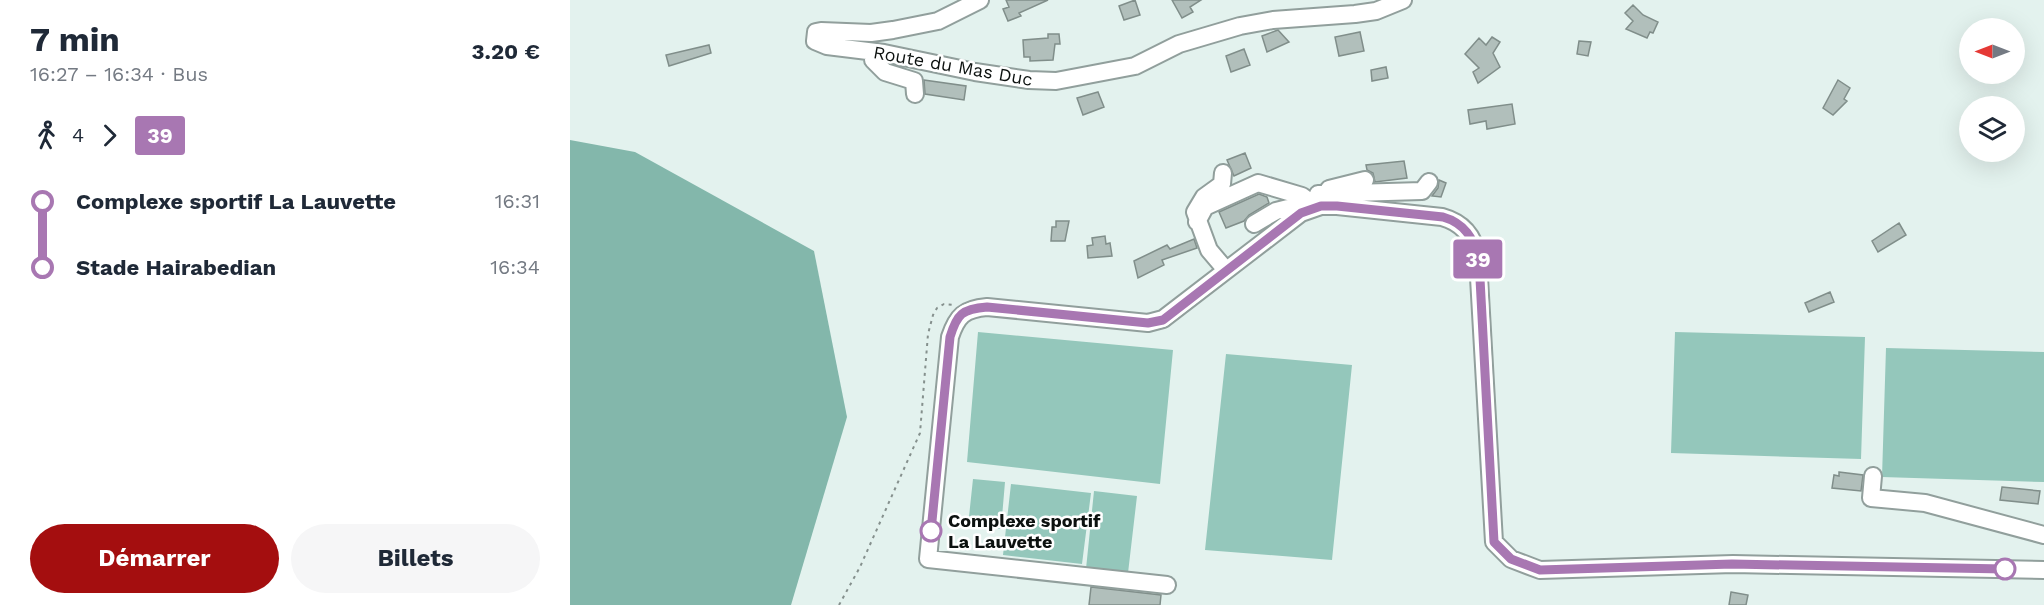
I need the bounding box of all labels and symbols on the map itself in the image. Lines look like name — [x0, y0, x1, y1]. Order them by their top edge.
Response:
north arrow — [1959, 18, 2025, 84]
street label: Route du Mas Duc — [872, 41, 1034, 90]
line badge: 39 — [1451, 240, 1505, 278]
place label: Complexe sportif La Lauvette — [948, 510, 1101, 552]
marker: Complexe sportif La Lauvette — [920, 520, 942, 542]
unlabelled marker — [1994, 558, 2016, 580]

